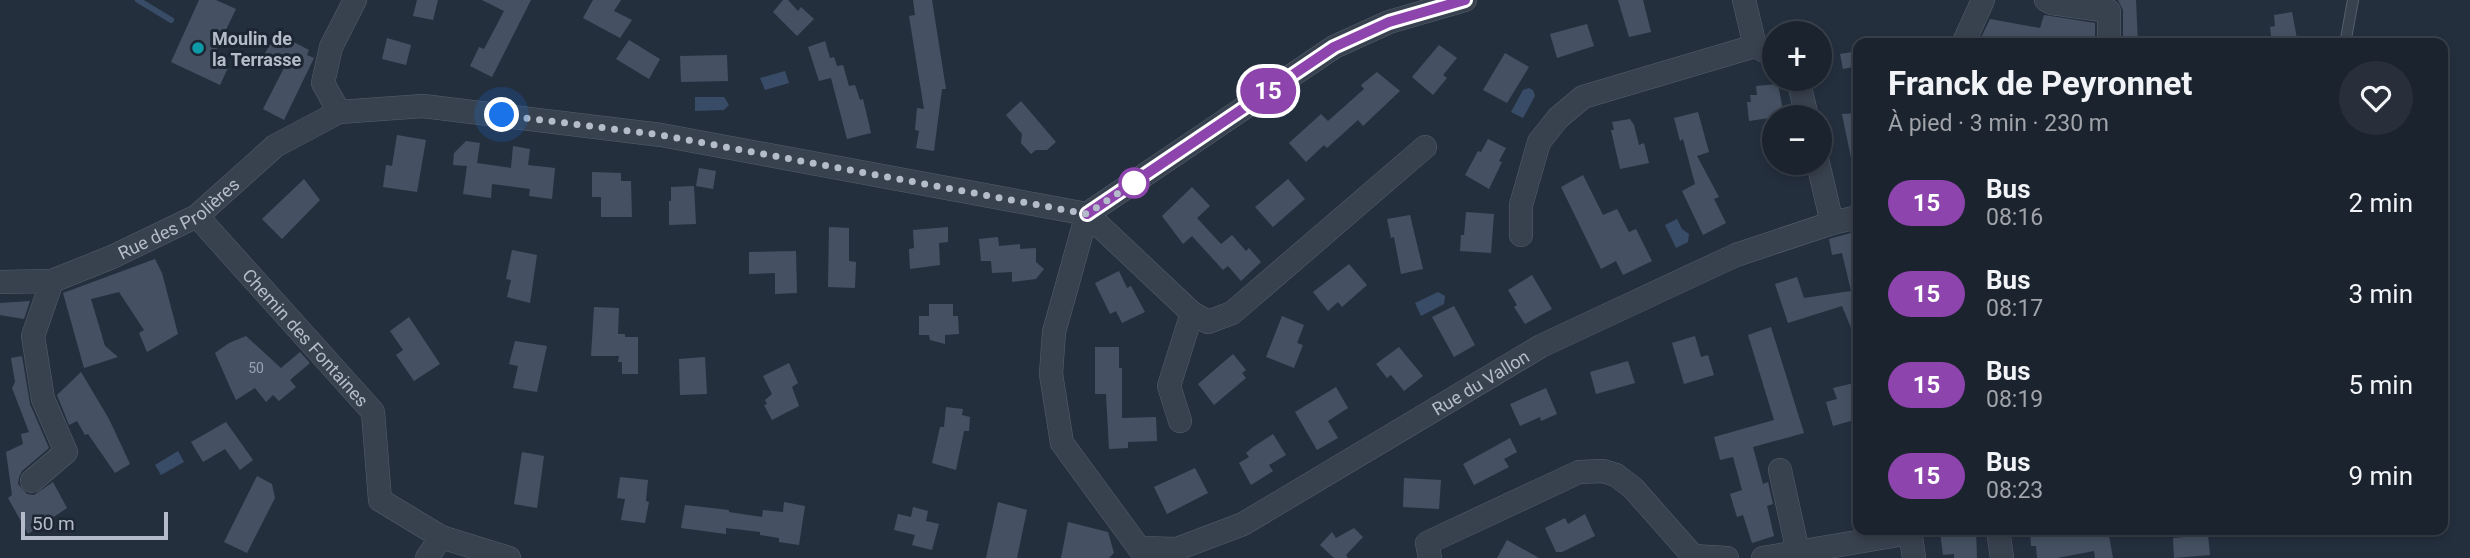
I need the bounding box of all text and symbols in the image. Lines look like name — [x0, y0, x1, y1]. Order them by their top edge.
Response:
map controls — [1762, 21, 1832, 175]
button: + — [1762, 21, 1832, 91]
place label: Moulin de la Terrasse — [212, 28, 301, 70]
marker: Moulin de la Terrasse — [190, 40, 206, 56]
button: heart — [2339, 61, 2413, 135]
text: Franck de Peyronnet — [1888, 64, 2193, 103]
line badge: 15 — [1236, 68, 1300, 114]
text: 15 — [1254, 77, 1282, 105]
your location — [484, 97, 519, 132]
button: − — [1762, 105, 1832, 175]
text: À pied · 3 min · 230 m — [1888, 110, 2109, 137]
unlabelled marker — [1119, 168, 1149, 198]
street label: Rue des Prolières — [114, 173, 243, 263]
text: Bus — [1986, 174, 2031, 204]
text: 2 min — [2348, 188, 2413, 218]
text: 15 — [1913, 189, 1940, 217]
text: 08:16 — [1986, 204, 2043, 231]
street label: Chemin des Fontaines — [239, 264, 373, 411]
text: Bus — [1986, 265, 2031, 295]
text: 3 min — [2348, 279, 2413, 309]
text: 15 — [1913, 280, 1940, 308]
text: 08:17 — [1986, 295, 2043, 322]
street label: Rue du Vallon — [1428, 345, 1533, 419]
text: Bus — [1986, 356, 2031, 386]
house number: 50 — [248, 360, 264, 376]
text: 5 min — [2348, 370, 2413, 400]
text: 15 — [1913, 371, 1940, 399]
text: 08:19 — [1986, 386, 2043, 413]
text: Bus — [1986, 447, 2031, 477]
text: 9 min — [2348, 461, 2413, 491]
text: 15 — [1913, 462, 1940, 490]
text: 08:23 — [1986, 477, 2043, 504]
scale bar — [21, 509, 168, 541]
text: 50 m — [32, 512, 75, 535]

